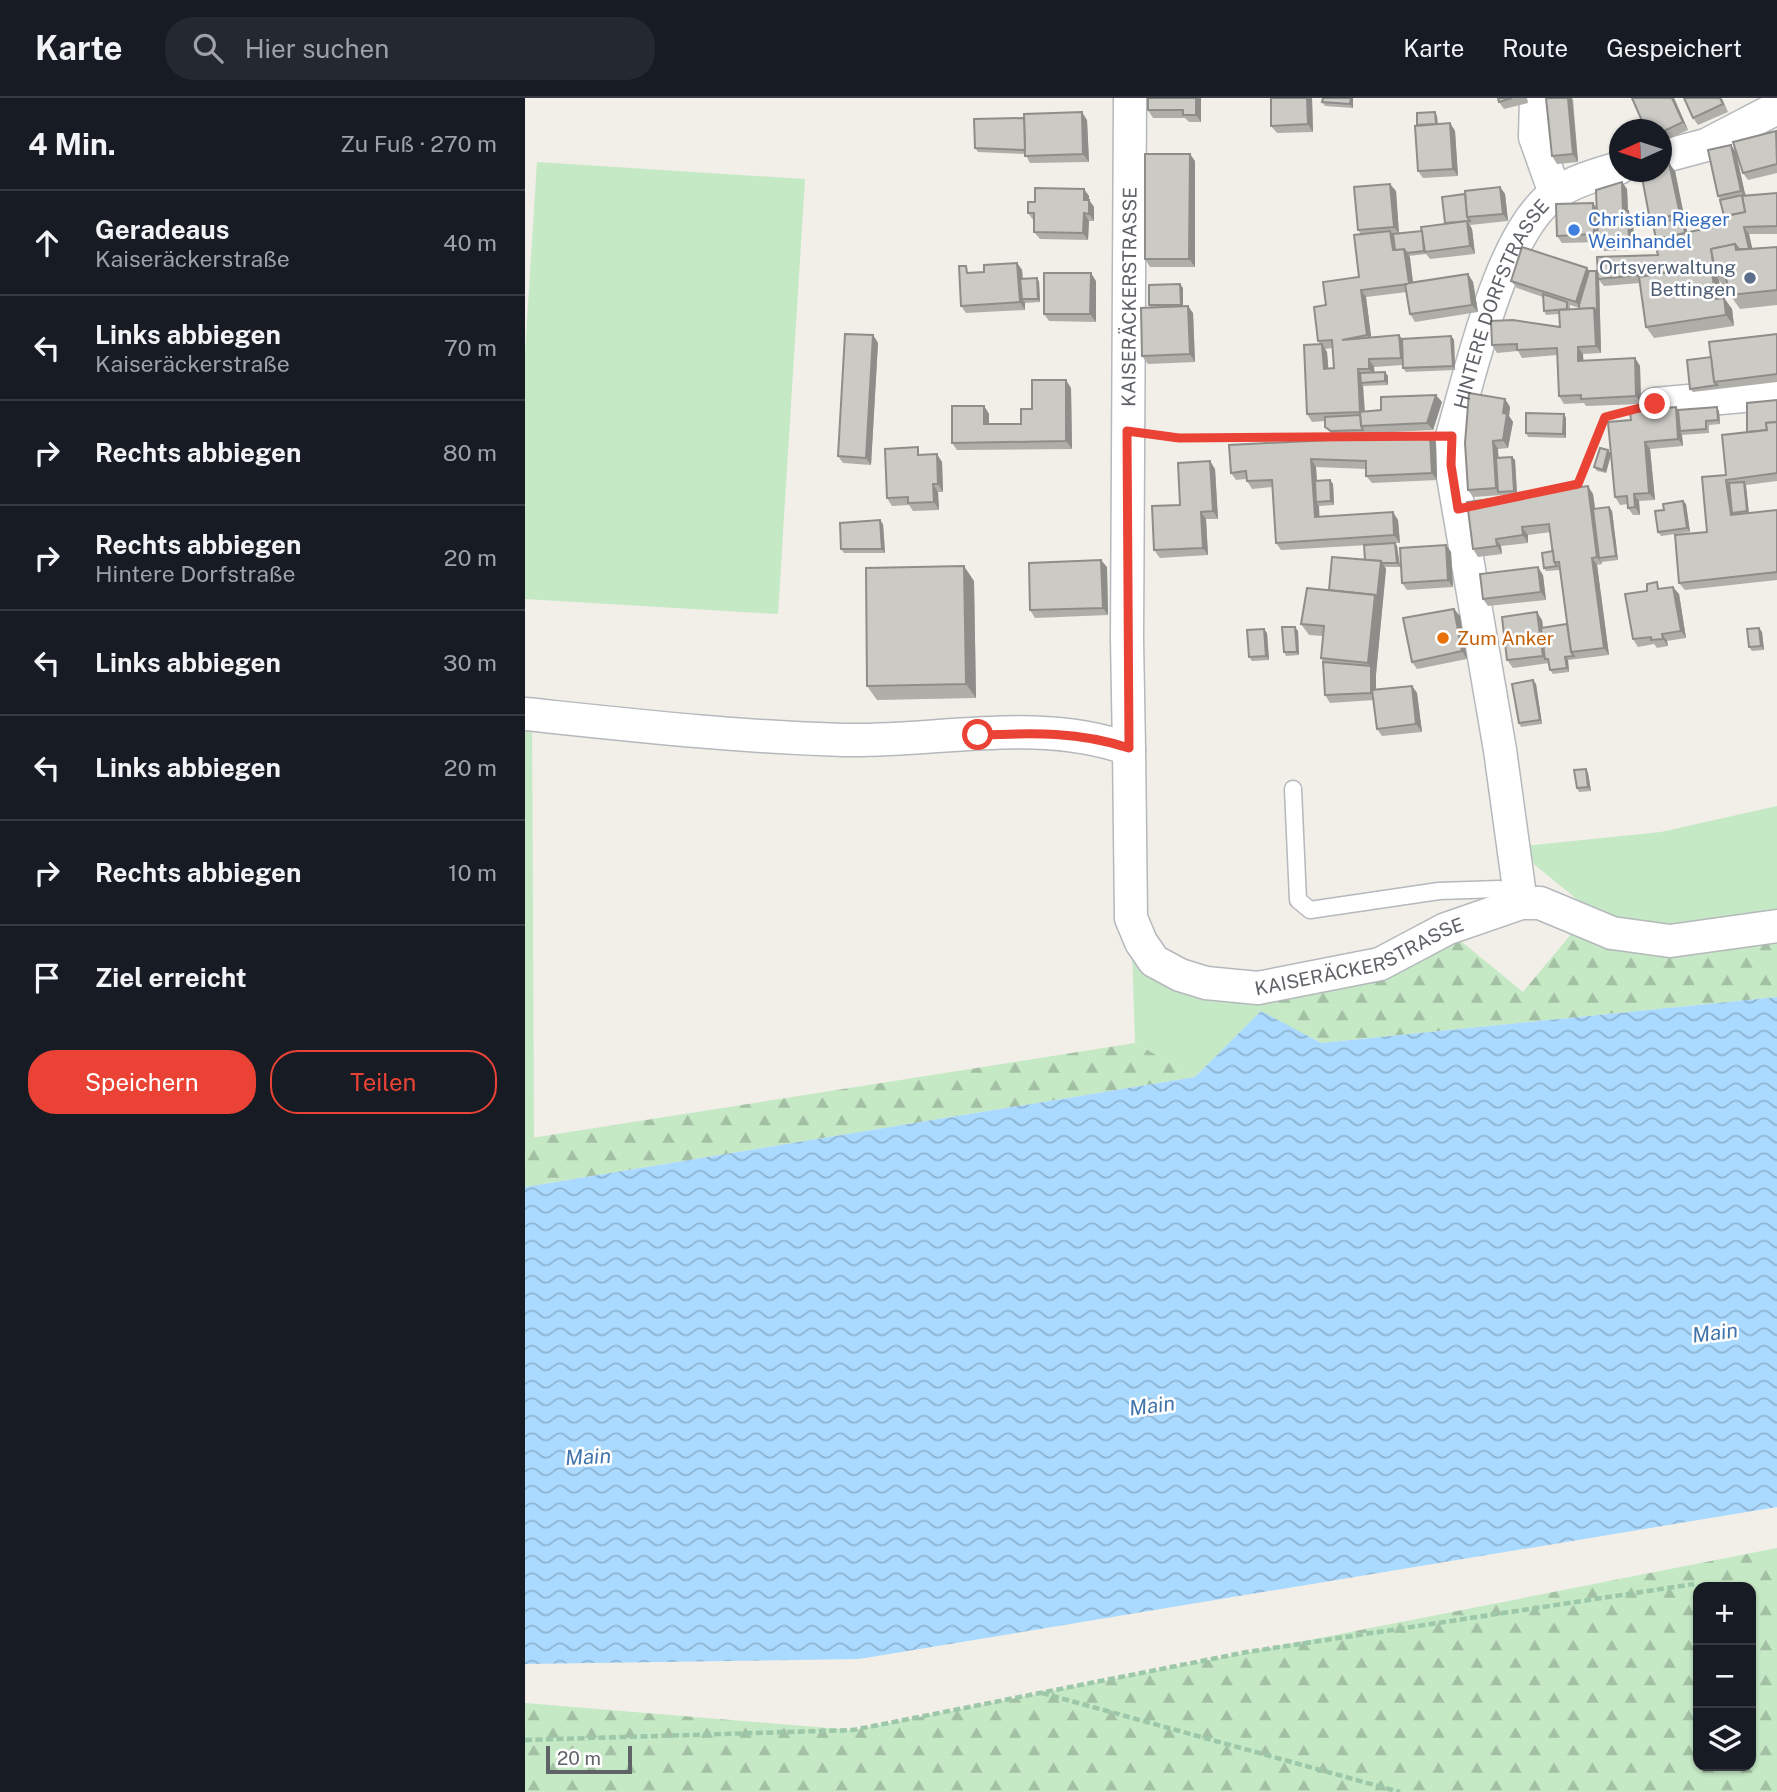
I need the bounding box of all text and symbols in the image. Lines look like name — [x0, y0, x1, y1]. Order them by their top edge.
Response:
search box — [165, 17, 655, 80]
text: Karte — [35, 29, 123, 67]
icon: search — [189, 29, 227, 67]
text: Hier suchen — [245, 33, 389, 64]
text: Karte — [1403, 34, 1464, 62]
text: Route — [1502, 34, 1568, 62]
text: Gespeichert — [1606, 34, 1742, 62]
north arrow — [1609, 119, 1672, 182]
text: 4 Min. — [28, 126, 116, 162]
text: Zu Fuß · 270 m — [340, 130, 497, 157]
street label: KAISERÄCKERSTRASSE — [1117, 187, 1141, 407]
street label: HINTERE DORFSTRASSE — [1449, 195, 1553, 411]
place label: Christian Rieger Weinhandel — [1588, 208, 1730, 252]
text: Geradeaus — [95, 214, 230, 245]
marker: Christian Rieger Weinhandel — [1566, 222, 1582, 238]
icon: ahead — [28, 224, 66, 262]
text: 40 m — [443, 229, 497, 256]
text: Kaiseräckerstraße — [95, 245, 290, 272]
place label: Ortsverwaltung Bettingen — [1599, 256, 1736, 300]
marker: Ortsverwaltung Bettingen — [1742, 270, 1758, 286]
text: Links abbiegen — [95, 319, 281, 350]
icon: left — [28, 329, 66, 367]
text: 70 m — [444, 334, 497, 361]
text: Kaiseräckerstraße — [95, 350, 290, 377]
route end — [1639, 388, 1670, 419]
icon: right — [28, 434, 66, 472]
text: Rechts abbiegen — [95, 437, 301, 468]
text: 80 m — [443, 439, 497, 466]
text: Rechts abbiegen — [95, 529, 301, 560]
icon: right — [28, 539, 66, 577]
text: 20 m — [444, 544, 497, 571]
text: Hintere Dorfstraße — [95, 560, 296, 587]
place label: Zum Anker — [1457, 627, 1554, 649]
marker: Zum Anker — [1435, 630, 1451, 646]
icon: left — [28, 644, 66, 682]
text: Links abbiegen — [95, 647, 281, 678]
text: 30 m — [443, 649, 497, 676]
route start — [962, 719, 993, 750]
icon: left — [28, 749, 66, 787]
text: Links abbiegen — [95, 752, 281, 783]
text: 20 m — [444, 754, 497, 781]
icon: right — [28, 854, 66, 892]
text: Rechts abbiegen — [95, 857, 301, 888]
text: 10 m — [448, 859, 497, 886]
street label: KAISERÄCKERSTRASSE — [1253, 913, 1466, 999]
icon: arrive — [28, 959, 66, 997]
text: Ziel erreicht — [95, 962, 247, 993]
button: Speichern — [28, 1050, 256, 1114]
button: Teilen — [270, 1050, 497, 1114]
water label: Main — [1691, 1317, 1739, 1348]
water label: Main — [1128, 1390, 1176, 1421]
water label: Main — [564, 1443, 612, 1470]
map controls — [1693, 1582, 1756, 1771]
button: + — [1693, 1582, 1756, 1645]
button: − — [1693, 1645, 1756, 1708]
button: layers — [1693, 1708, 1756, 1771]
scale bar — [546, 1743, 632, 1775]
text: 20 m — [557, 1747, 601, 1769]

